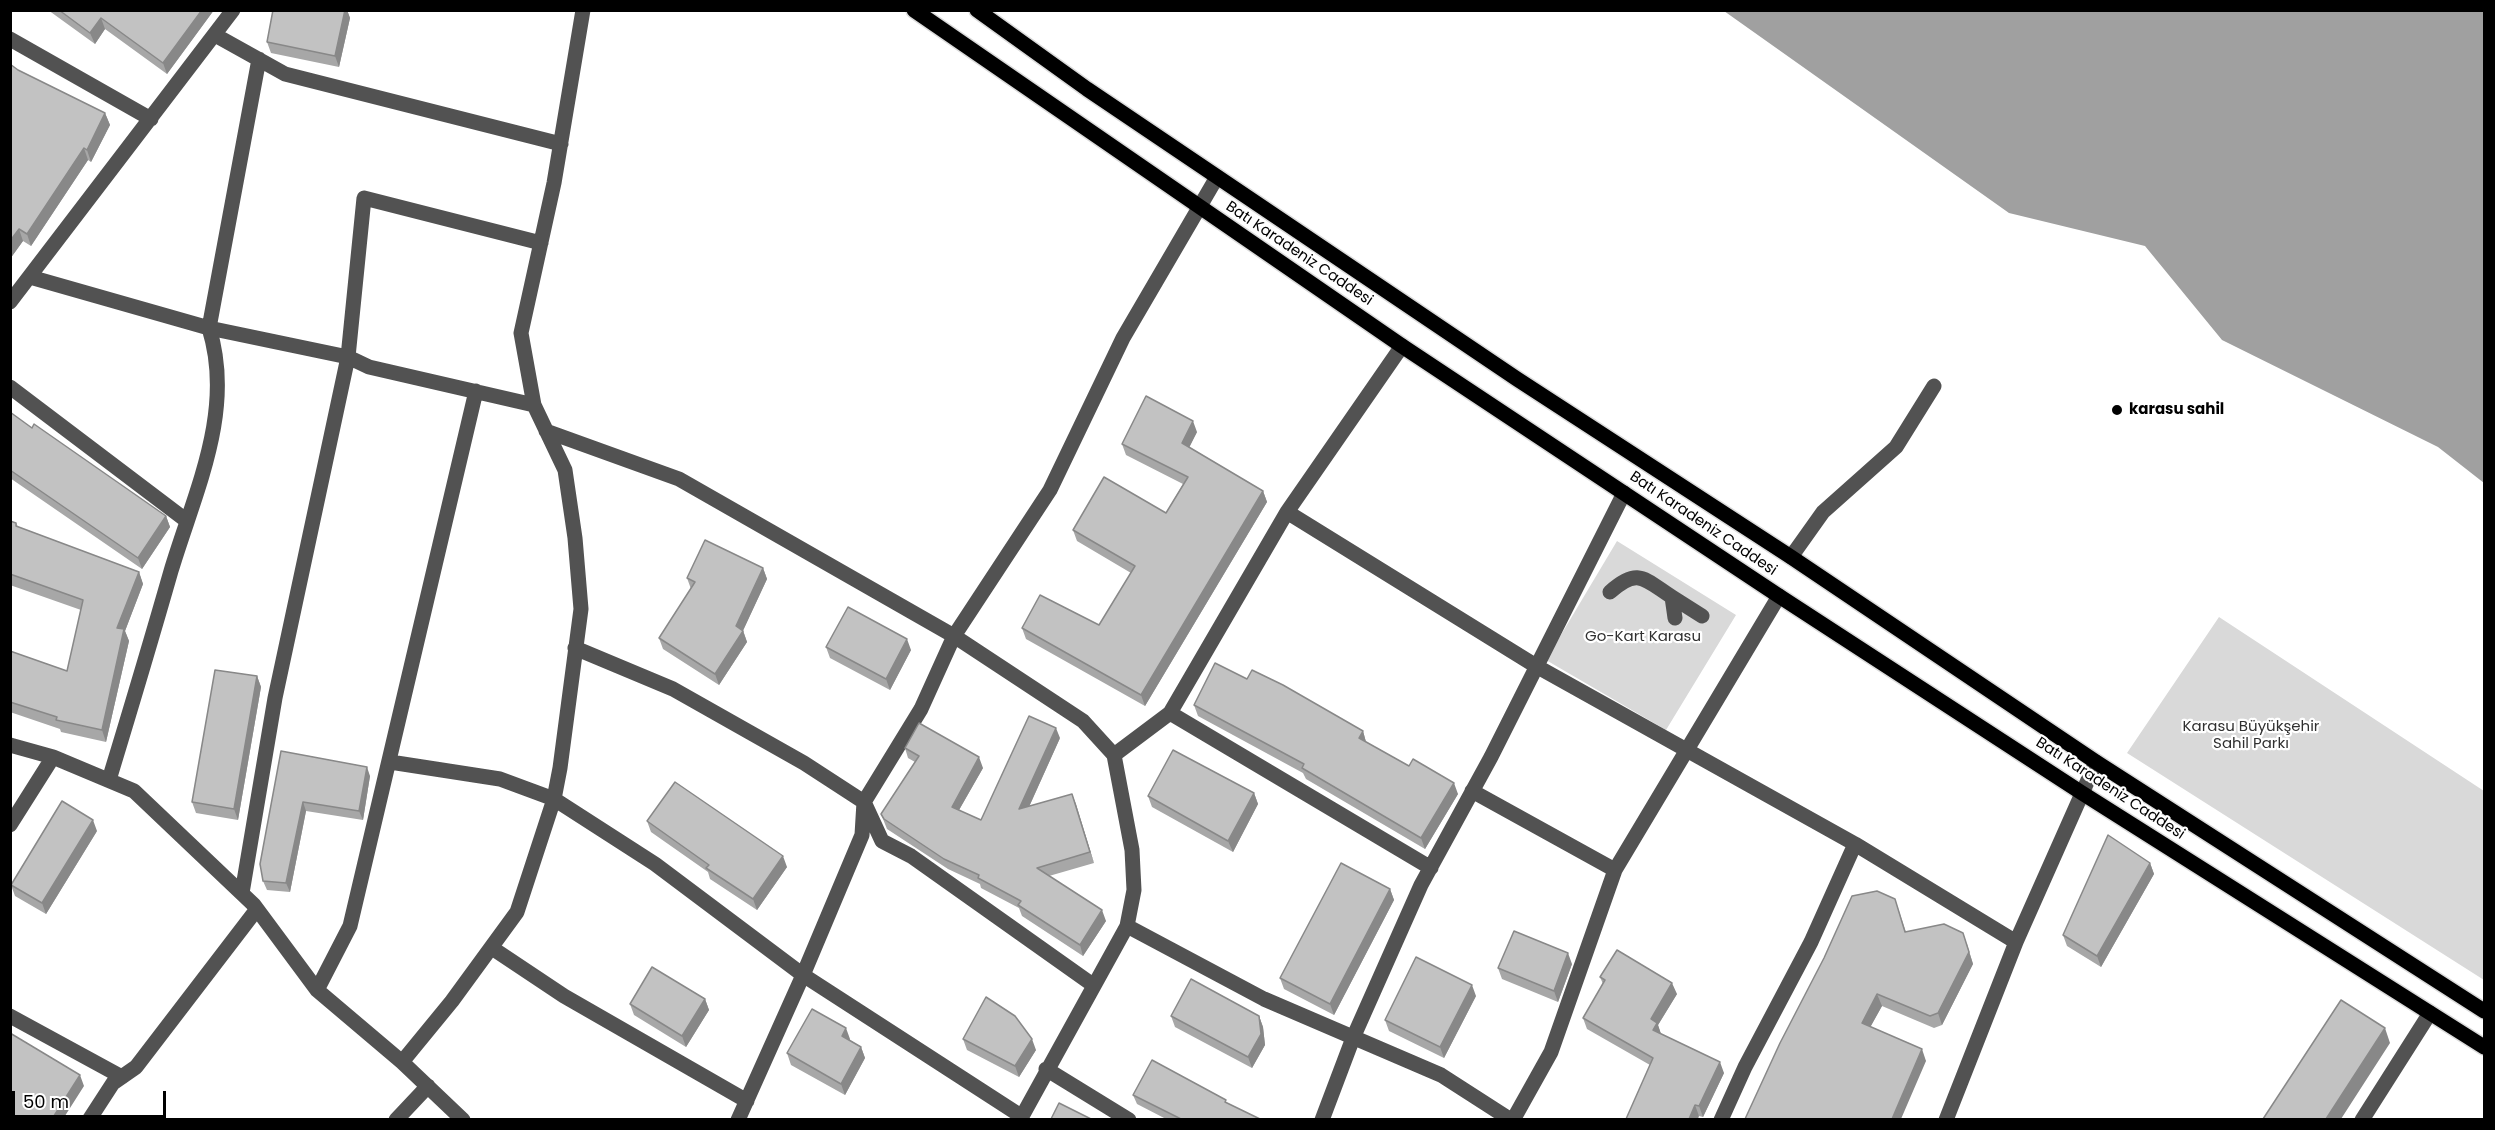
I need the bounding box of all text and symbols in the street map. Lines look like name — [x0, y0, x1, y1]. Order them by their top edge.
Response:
street label: Batı Karadeniz Caddesi — [1222, 198, 1376, 310]
place label: karasu sahil — [2129, 401, 2224, 419]
marker: karasu sahil — [2110, 403, 2124, 417]
street label: Batı Karadeniz Caddesi — [1626, 468, 1780, 580]
park label: Go-Kart Karasu — [1585, 628, 1701, 646]
park label: Karasu Büyükşehir Sahil Parkı — [2183, 718, 2319, 753]
street label: Batı Karadeniz Caddesi — [2032, 734, 2188, 844]
scale bar — [15, 1079, 170, 1117]
text: 50 m — [23, 1089, 69, 1114]

